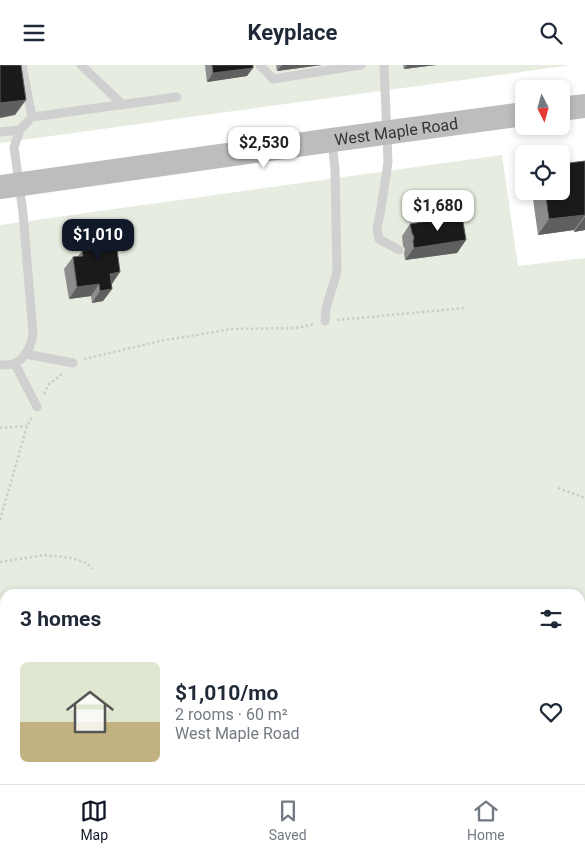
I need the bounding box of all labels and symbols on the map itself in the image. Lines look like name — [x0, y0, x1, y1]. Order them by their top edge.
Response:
north arrow — [515, 80, 570, 135]
street label: West Maple Road — [333, 114, 459, 149]
pin: $2,530 — [223, 127, 305, 169]
pin: $1,680 — [397, 189, 479, 232]
pin: $1,010 — [57, 219, 139, 261]

